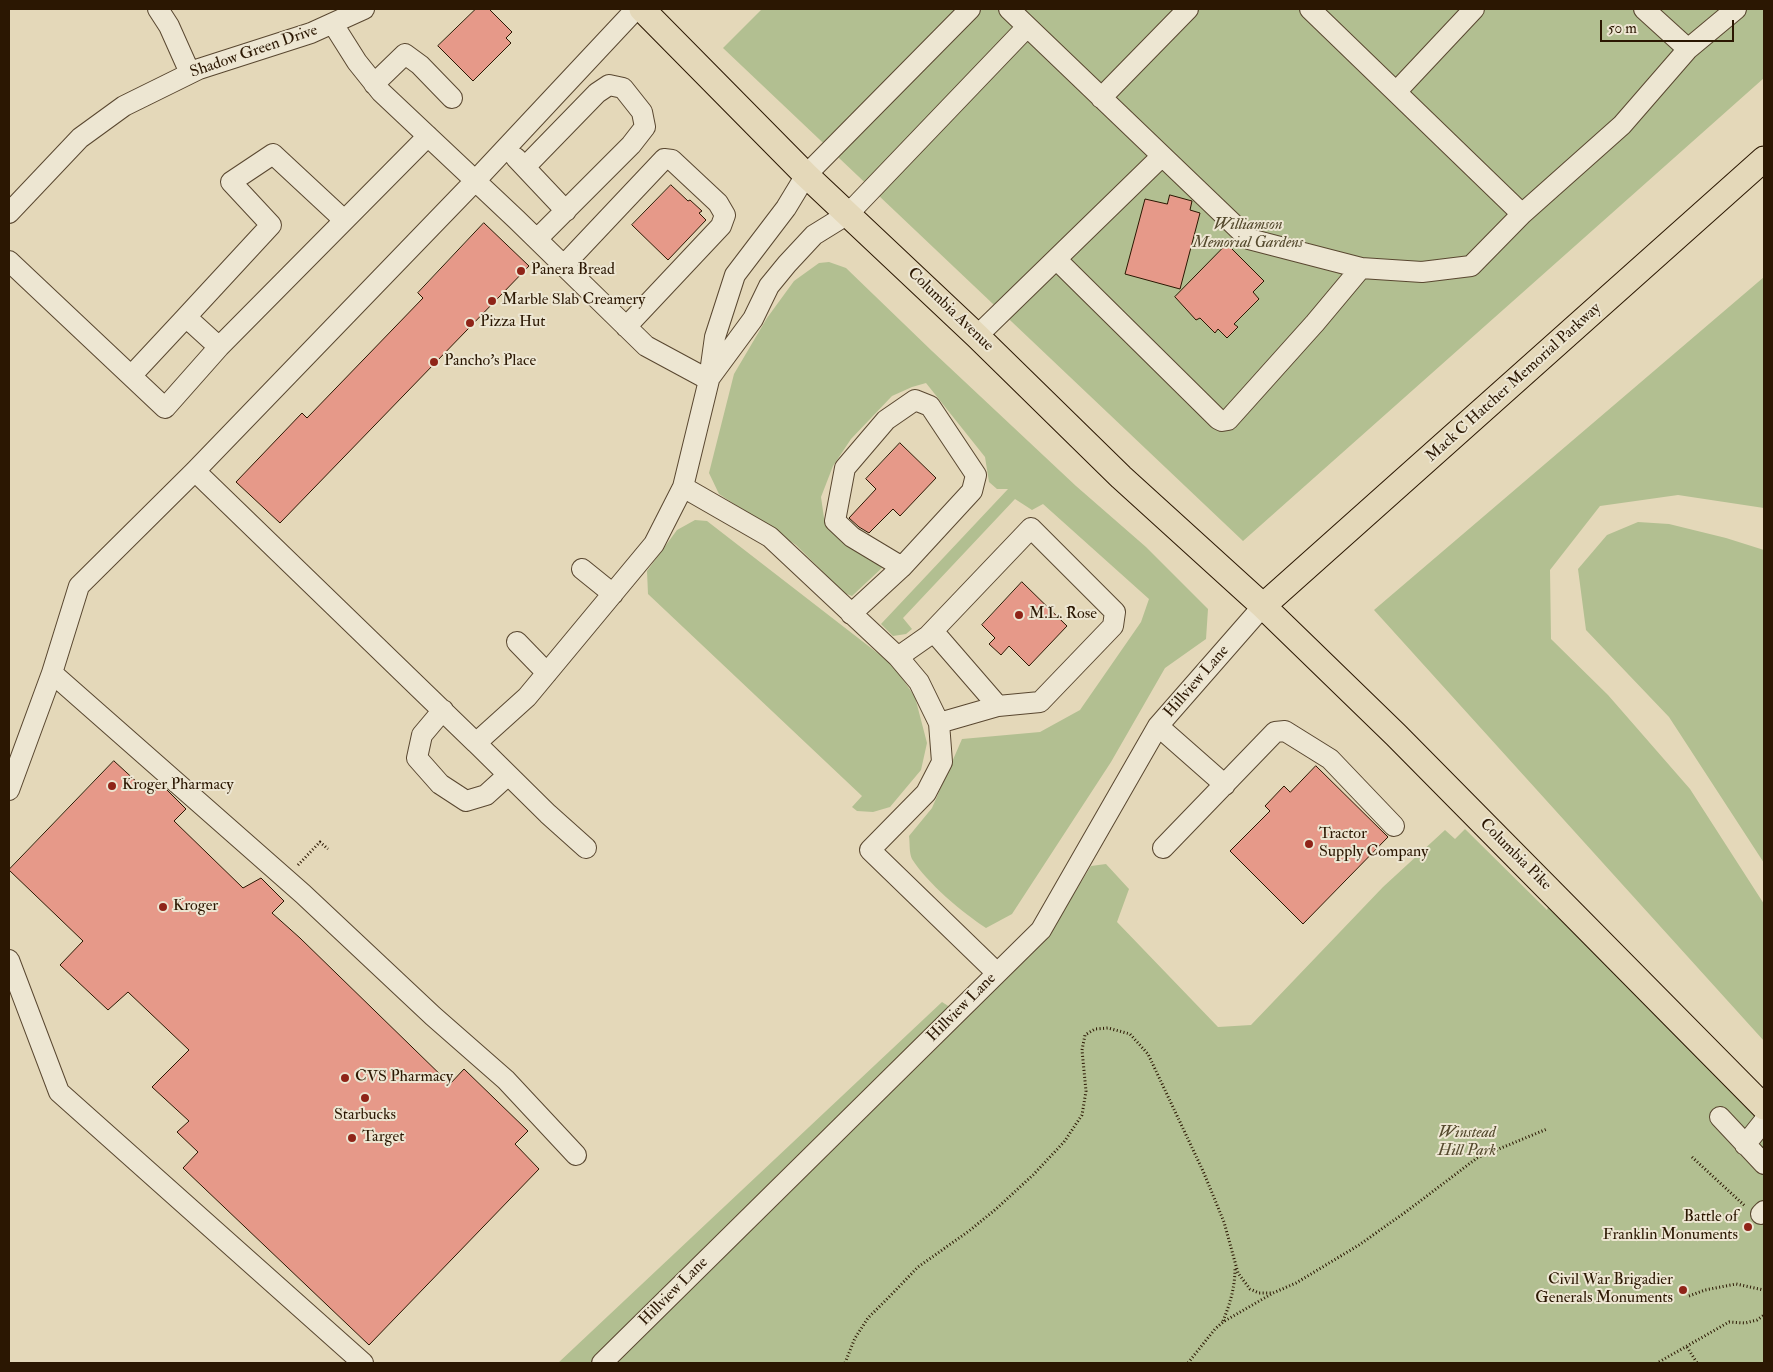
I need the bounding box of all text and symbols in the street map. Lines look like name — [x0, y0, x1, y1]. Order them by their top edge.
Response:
scale bar — [1603, 10, 1737, 42]
text: 50 m — [1608, 19, 1637, 38]
street label: Shadow Green Drive — [188, 21, 320, 83]
park label: Williamson Memorial Gardens — [1193, 216, 1303, 254]
place label: Panera Bread — [531, 261, 615, 281]
street label: Columbia Avenue — [903, 264, 997, 356]
marker: Panera Bread — [515, 265, 527, 277]
place label: Marble Slab Creamery — [502, 291, 645, 311]
marker: Marble Slab Creamery — [486, 295, 498, 307]
street label: Mack C Hatcher Memorial Parkway — [1423, 299, 1605, 467]
place label: Pizza Hut — [480, 313, 545, 333]
marker: Pizza Hut — [464, 317, 476, 329]
place label: Pancho's Place — [444, 352, 536, 372]
marker: Pancho's Place — [428, 356, 440, 368]
place label: M.L. Rose — [1029, 605, 1097, 625]
marker: M.L. Rose — [1013, 609, 1025, 621]
street label: Hillview Lane — [1160, 642, 1234, 722]
place label: Kroger Pharmacy — [122, 776, 233, 796]
marker: Kroger Pharmacy — [106, 780, 118, 792]
street label: Columbia Pike — [1475, 815, 1555, 895]
place label: Tractor Supply Company — [1319, 825, 1428, 863]
marker: Tractor Supply Company — [1303, 838, 1315, 850]
place label: Kroger — [173, 897, 218, 917]
marker: Kroger — [157, 901, 169, 913]
street label: Hillview Lane — [924, 970, 1000, 1046]
place label: CVS Pharmacy — [355, 1068, 453, 1088]
marker: CVS Pharmacy — [339, 1072, 351, 1084]
marker: Starbucks — [359, 1092, 371, 1104]
place label: Starbucks — [334, 1106, 396, 1126]
park label: Winstead Hill Park — [1438, 1124, 1496, 1162]
place label: Target — [362, 1128, 404, 1148]
marker: Target — [346, 1132, 358, 1144]
place label: Battle of Franklin Monuments — [1603, 1208, 1738, 1246]
marker: Battle of Franklin Monuments — [1742, 1221, 1754, 1233]
street label: Hillview Lane — [636, 1254, 712, 1330]
place label: Civil War Brigadier Generals Monuments — [1535, 1271, 1673, 1309]
marker: Civil War Brigadier Generals Monuments — [1677, 1284, 1689, 1296]

